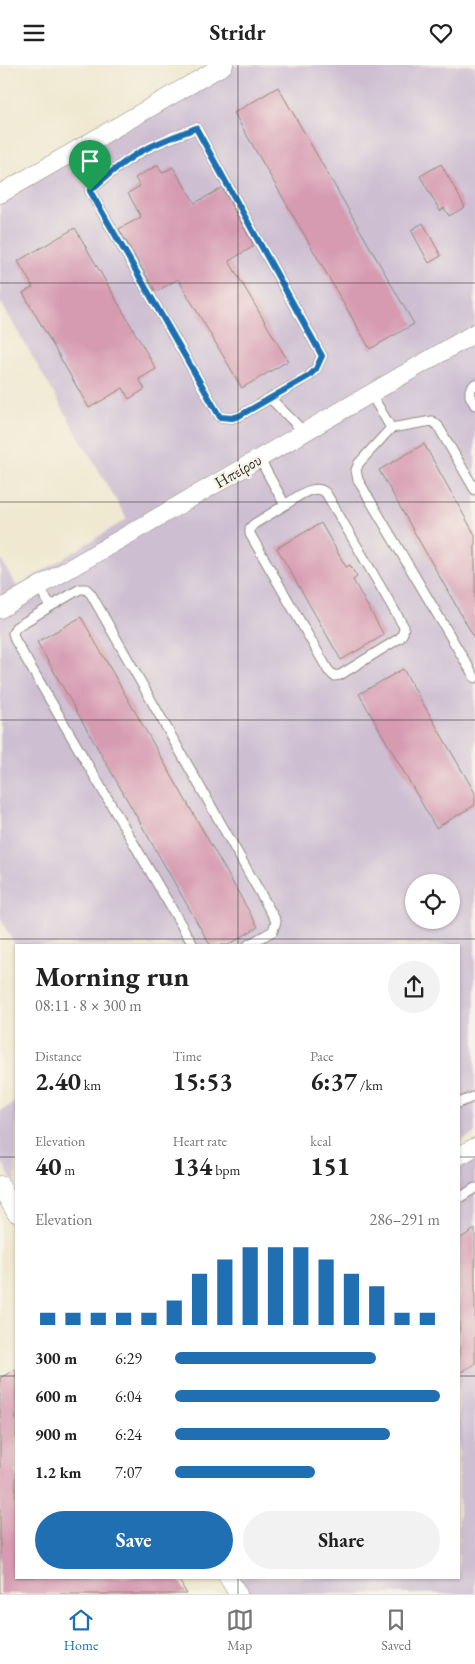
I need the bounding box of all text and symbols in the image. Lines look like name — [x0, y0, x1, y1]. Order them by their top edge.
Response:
text: Stridr — [210, 18, 266, 47]
icon: menu — [20, 19, 48, 47]
icon: heart — [427, 19, 455, 47]
pin — [69, 140, 111, 191]
icon: arrive — [76, 147, 104, 175]
street label: Ηπείρου — [211, 449, 265, 493]
map controls — [405, 874, 460, 929]
button: locate — [405, 874, 460, 929]
text: Morning run — [35, 958, 189, 994]
button: share — [388, 961, 440, 1013]
text: 08:11 · 8 × 300 m — [35, 995, 142, 1016]
text: Distance — [35, 1047, 82, 1065]
text: Time — [173, 1047, 202, 1065]
text: Pace — [310, 1047, 334, 1065]
text: 2.40 — [35, 1065, 81, 1097]
text: 15:53 — [173, 1065, 233, 1097]
text: 6:37 — [310, 1065, 357, 1097]
text: km — [81, 1076, 101, 1094]
text: /km — [357, 1076, 383, 1094]
text: Elevation — [35, 1132, 85, 1150]
text: Heart rate — [173, 1132, 227, 1150]
text: kcal — [310, 1132, 331, 1150]
text: 40 — [35, 1150, 61, 1182]
text: 134 — [173, 1150, 212, 1182]
text: 151 — [310, 1150, 350, 1182]
text: m — [61, 1161, 75, 1179]
text: bpm — [212, 1161, 241, 1179]
text: Elevation — [35, 1209, 93, 1230]
text: 286–291 m — [369, 1209, 440, 1230]
text: 300 m — [35, 1348, 77, 1369]
text: 6:29 — [115, 1348, 142, 1369]
text: 600 m — [35, 1386, 77, 1407]
text: 6:04 — [115, 1386, 142, 1407]
text: 900 m — [35, 1424, 77, 1445]
text: 6:24 — [115, 1424, 142, 1445]
text: 1.2 km — [35, 1462, 81, 1483]
text: 7:07 — [115, 1462, 142, 1483]
button: Save — [35, 1511, 233, 1569]
button: Share — [243, 1511, 440, 1569]
tab: Home — [64, 1606, 98, 1654]
tab: Map — [226, 1606, 254, 1654]
tab: Saved — [381, 1606, 411, 1654]

